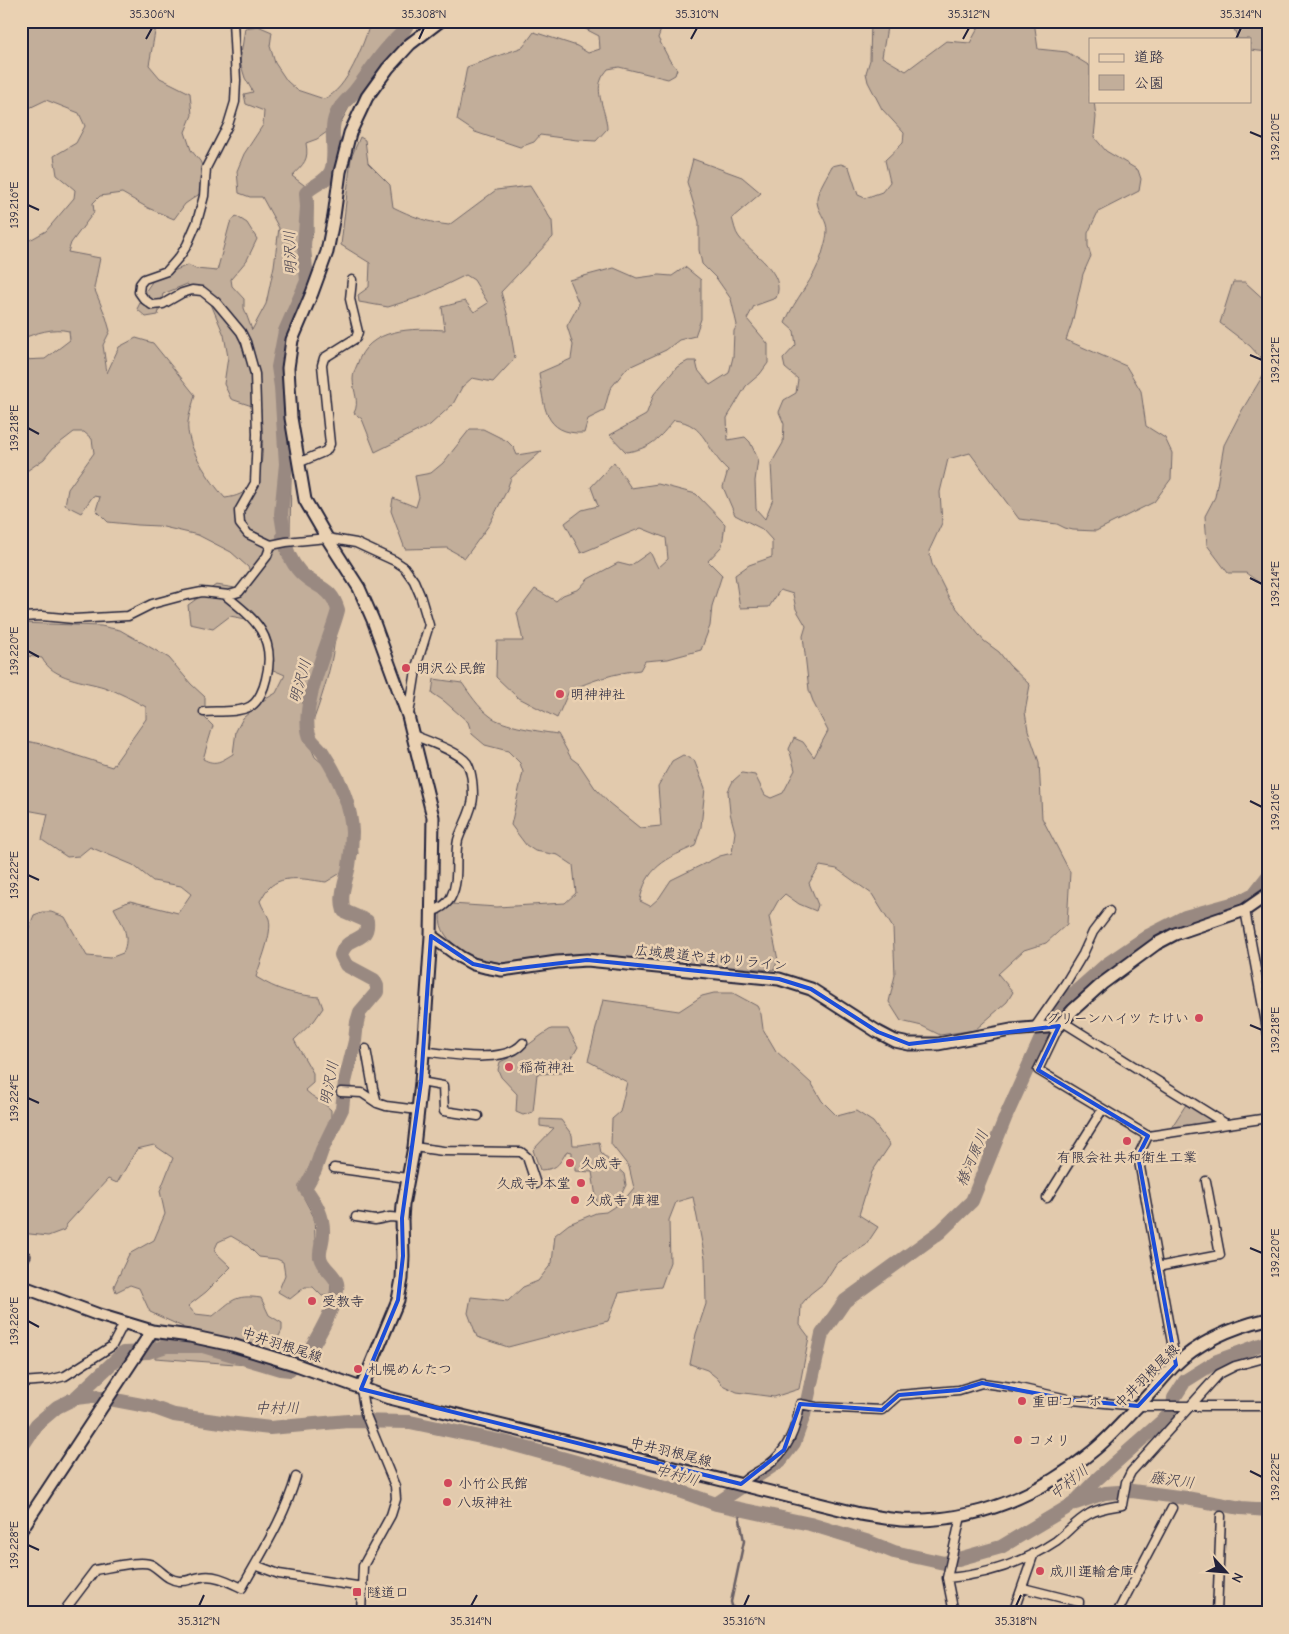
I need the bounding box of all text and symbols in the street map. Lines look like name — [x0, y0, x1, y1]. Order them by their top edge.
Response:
text: 35.306°N — [129, 7, 175, 21]
text: 35.308°N — [402, 7, 446, 21]
text: 35.310°N — [675, 7, 719, 21]
text: 35.312°N — [948, 7, 990, 21]
text: 35.314°N — [1220, 7, 1262, 21]
legend — [1089, 38, 1252, 102]
text: 道路 — [1134, 48, 1164, 66]
text: 公園 — [1134, 74, 1164, 92]
text: 139.210°E — [1268, 113, 1282, 161]
text: 139.216°E — [7, 182, 21, 228]
water label: 明沢川 — [280, 230, 300, 276]
text: 139.212°E — [1268, 337, 1282, 383]
text: 139.218°E — [7, 405, 21, 451]
text: 139.214°E — [1268, 561, 1282, 607]
text: 139.220°E — [7, 626, 21, 676]
water label: 明沢川 — [285, 657, 315, 705]
place label: 明沢公民館 — [416, 660, 486, 677]
marker: 明沢公民館 — [400, 662, 412, 674]
place label: 明神神社 — [570, 686, 626, 703]
marker: 明神神社 — [554, 688, 566, 700]
text: 139.216°E — [1268, 784, 1282, 830]
text: 139.222°E — [7, 851, 21, 899]
street label: 広域農道やまゆりライン — [634, 942, 788, 974]
text: 139.218°E — [1268, 1007, 1282, 1053]
place label: グリーンハイツ たけい — [1046, 1010, 1189, 1027]
marker: グリーンハイツ たけい — [1193, 1012, 1205, 1024]
water label: 明沢川 — [316, 1059, 342, 1107]
place label: 稲荷神社 — [519, 1059, 575, 1076]
marker: 稲荷神社 — [503, 1061, 515, 1073]
text: 139.224°E — [7, 1074, 21, 1122]
water label: 椿河原川 — [952, 1127, 992, 1189]
marker: 有限会社共和衛生工業 — [1121, 1135, 1133, 1147]
place label: 有限会社共和衛生工業 — [1057, 1149, 1197, 1166]
place label: 久成寺 — [580, 1155, 622, 1172]
marker: 久成寺 — [564, 1157, 576, 1169]
place label: 久成寺 本堂 — [496, 1175, 571, 1192]
marker: 久成寺 本堂 — [575, 1177, 587, 1189]
place label: 久成寺 庫裡 — [585, 1192, 660, 1209]
marker: 久成寺 庫裡 — [569, 1194, 581, 1206]
text: 139.220°E — [1268, 1228, 1282, 1278]
place label: 受教寺 — [322, 1293, 364, 1310]
marker: 受教寺 — [306, 1295, 318, 1307]
text: 139.226°E — [7, 1297, 21, 1345]
street label: 中井羽根尾線 — [239, 1324, 325, 1366]
street label: 中井羽根尾線 — [1111, 1340, 1183, 1412]
place label: 札幌めんたつ — [368, 1361, 452, 1378]
marker: 札幌めんたつ — [352, 1363, 364, 1375]
place label: 重田コーポ — [1032, 1393, 1102, 1410]
marker: 重田コーポ — [1016, 1395, 1028, 1407]
water label: 中村川 — [254, 1399, 300, 1417]
place label: コメリ — [1028, 1432, 1070, 1449]
street label: 中井羽根尾線 — [628, 1434, 714, 1470]
marker: コメリ — [1012, 1434, 1024, 1446]
text: 139.222°E — [1268, 1453, 1282, 1501]
water label: 中村川 — [653, 1460, 701, 1490]
water label: 中村川 — [1046, 1461, 1092, 1503]
water label: 藤沢川 — [1148, 1468, 1196, 1492]
place label: 小竹公民館 — [458, 1475, 528, 1492]
marker: 小竹公民館 — [442, 1477, 454, 1489]
place label: 八坂神社 — [457, 1494, 513, 1511]
marker: 八坂神社 — [441, 1496, 453, 1508]
text: 139.228°E — [7, 1521, 21, 1569]
north arrow — [1202, 1546, 1252, 1596]
place label: 成川運輸倉庫 — [1050, 1563, 1134, 1580]
marker: 成川運輸倉庫 — [1034, 1565, 1046, 1577]
text: N — [1228, 1570, 1247, 1585]
place label: 隧道口 — [367, 1584, 409, 1601]
marker: 隧道口 — [351, 1586, 363, 1598]
text: 35.312°N — [178, 1614, 220, 1628]
text: 35.314°N — [450, 1614, 492, 1628]
text: 35.316°N — [723, 1614, 765, 1628]
text: 35.318°N — [995, 1614, 1037, 1628]

